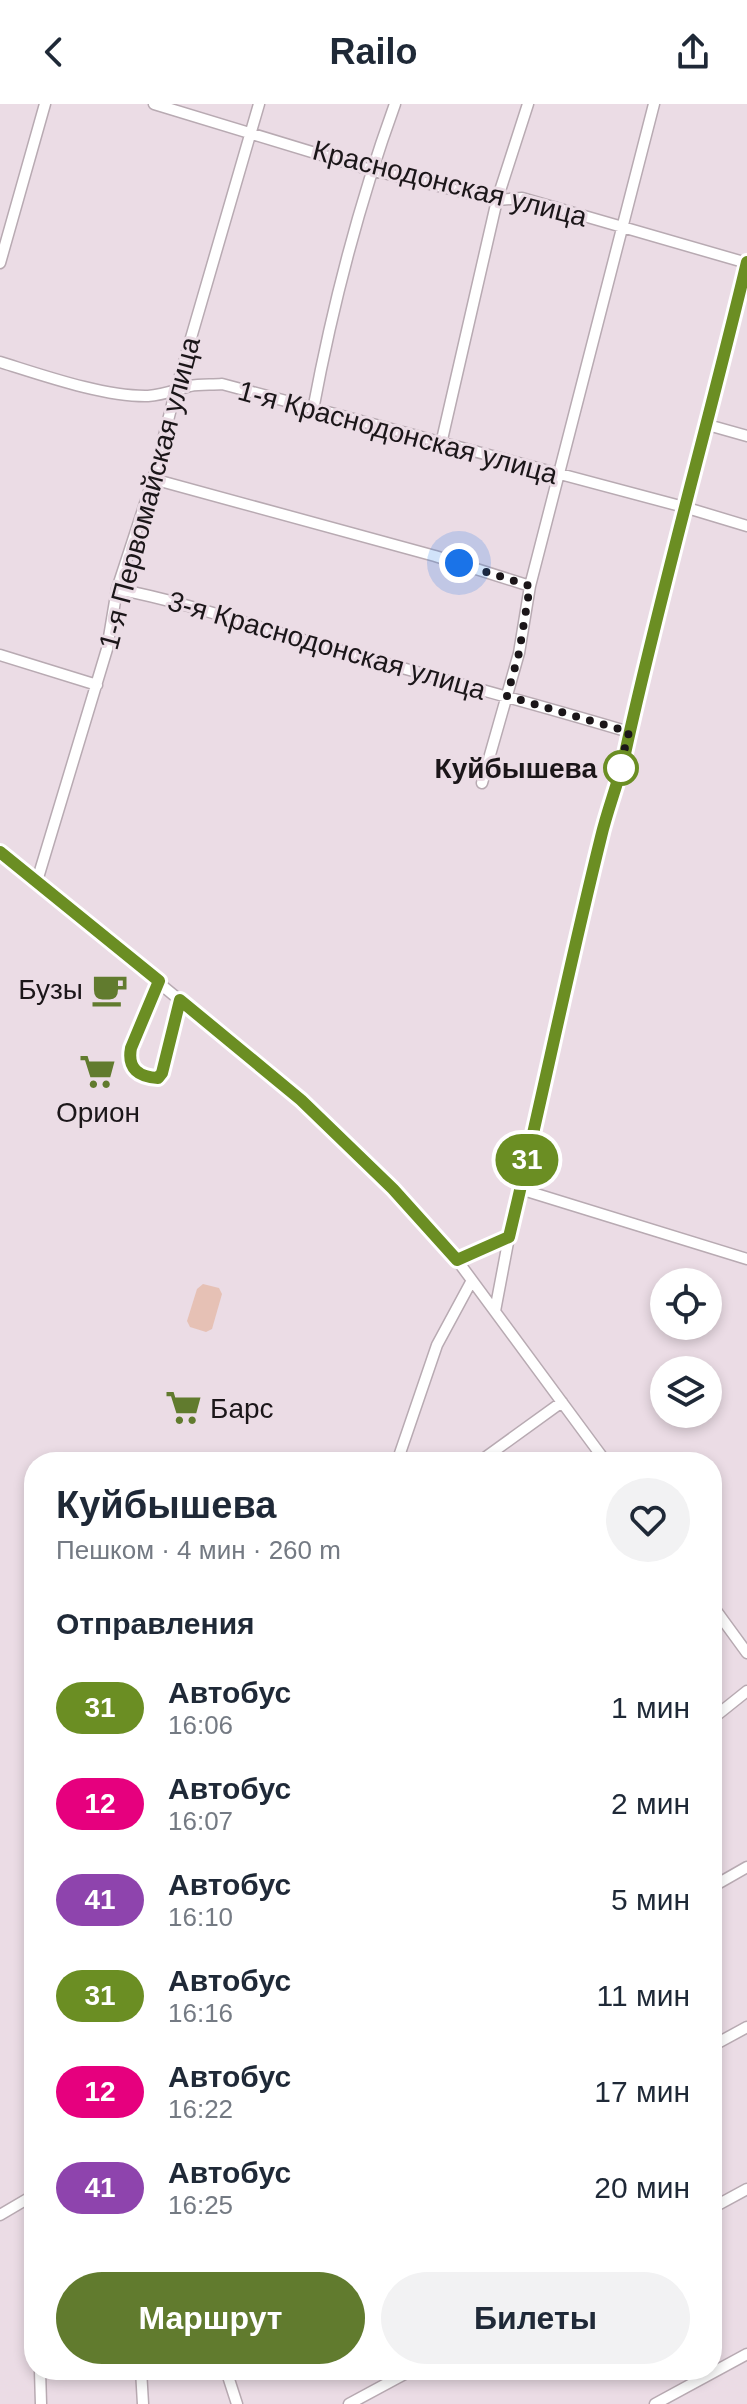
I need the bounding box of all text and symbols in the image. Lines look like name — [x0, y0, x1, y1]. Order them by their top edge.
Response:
icon: back — [32, 30, 76, 74]
icon: share — [671, 30, 715, 74]
text: Railo — [329, 31, 418, 72]
street label: Краснодонская улица — [310, 134, 591, 233]
street label: 1-я Первомайская улица — [93, 333, 206, 653]
street label: 1-я Краснодонская улица — [235, 375, 561, 490]
your location — [439, 543, 479, 583]
street label: 3-я Краснодонская улица — [164, 585, 490, 706]
marker: Куйбышева — [604, 751, 638, 785]
place label: Куйбышева — [435, 753, 597, 784]
cafe icon: Бузы — [90, 970, 128, 1008]
place label: Бузы — [18, 974, 83, 1005]
supermarket icon: Орион — [79, 1053, 117, 1091]
place label: Орион — [56, 1097, 140, 1128]
line badge: 31 — [491, 1134, 563, 1186]
text: 31 — [511, 1144, 543, 1175]
map controls — [650, 1268, 722, 1428]
button: locate — [650, 1268, 722, 1340]
button: layers — [650, 1356, 722, 1428]
supermarket icon: Барс — [165, 1389, 203, 1427]
place label: Барс — [210, 1393, 274, 1424]
button: heart — [606, 1478, 690, 1562]
text: Куйбышева — [56, 1484, 276, 1526]
text: Пешком · 4 мин · 260 m — [56, 1535, 341, 1565]
text: Отправления — [56, 1607, 255, 1640]
text: Автобус — [168, 1676, 291, 1709]
text: 1 мин — [611, 1691, 690, 1724]
text: 31 — [84, 1692, 116, 1723]
text: 16:06 — [168, 1710, 233, 1740]
text: Автобус — [168, 1772, 291, 1805]
text: 2 мин — [611, 1787, 690, 1820]
text: 12 — [84, 1788, 116, 1819]
text: 16:07 — [168, 1806, 233, 1836]
text: Автобус — [168, 1868, 291, 1901]
text: 5 мин — [611, 1883, 690, 1916]
text: 41 — [84, 1884, 116, 1915]
text: 16:10 — [168, 1902, 233, 1932]
text: Автобус — [168, 1964, 291, 1997]
text: 11 мин — [597, 1979, 690, 2012]
text: 31 — [84, 1980, 116, 2011]
text: 16:16 — [168, 1998, 233, 2028]
text: Автобус — [168, 2060, 291, 2093]
text: 17 мин — [594, 2075, 690, 2108]
text: 12 — [84, 2076, 116, 2107]
text: 16:22 — [168, 2094, 233, 2124]
text: Автобус — [168, 2156, 291, 2189]
text: 20 мин — [594, 2171, 690, 2204]
text: 41 — [84, 2172, 116, 2203]
text: 16:25 — [168, 2190, 233, 2220]
button: Маршрут — [56, 2272, 365, 2364]
button: Билеты — [381, 2272, 690, 2364]

